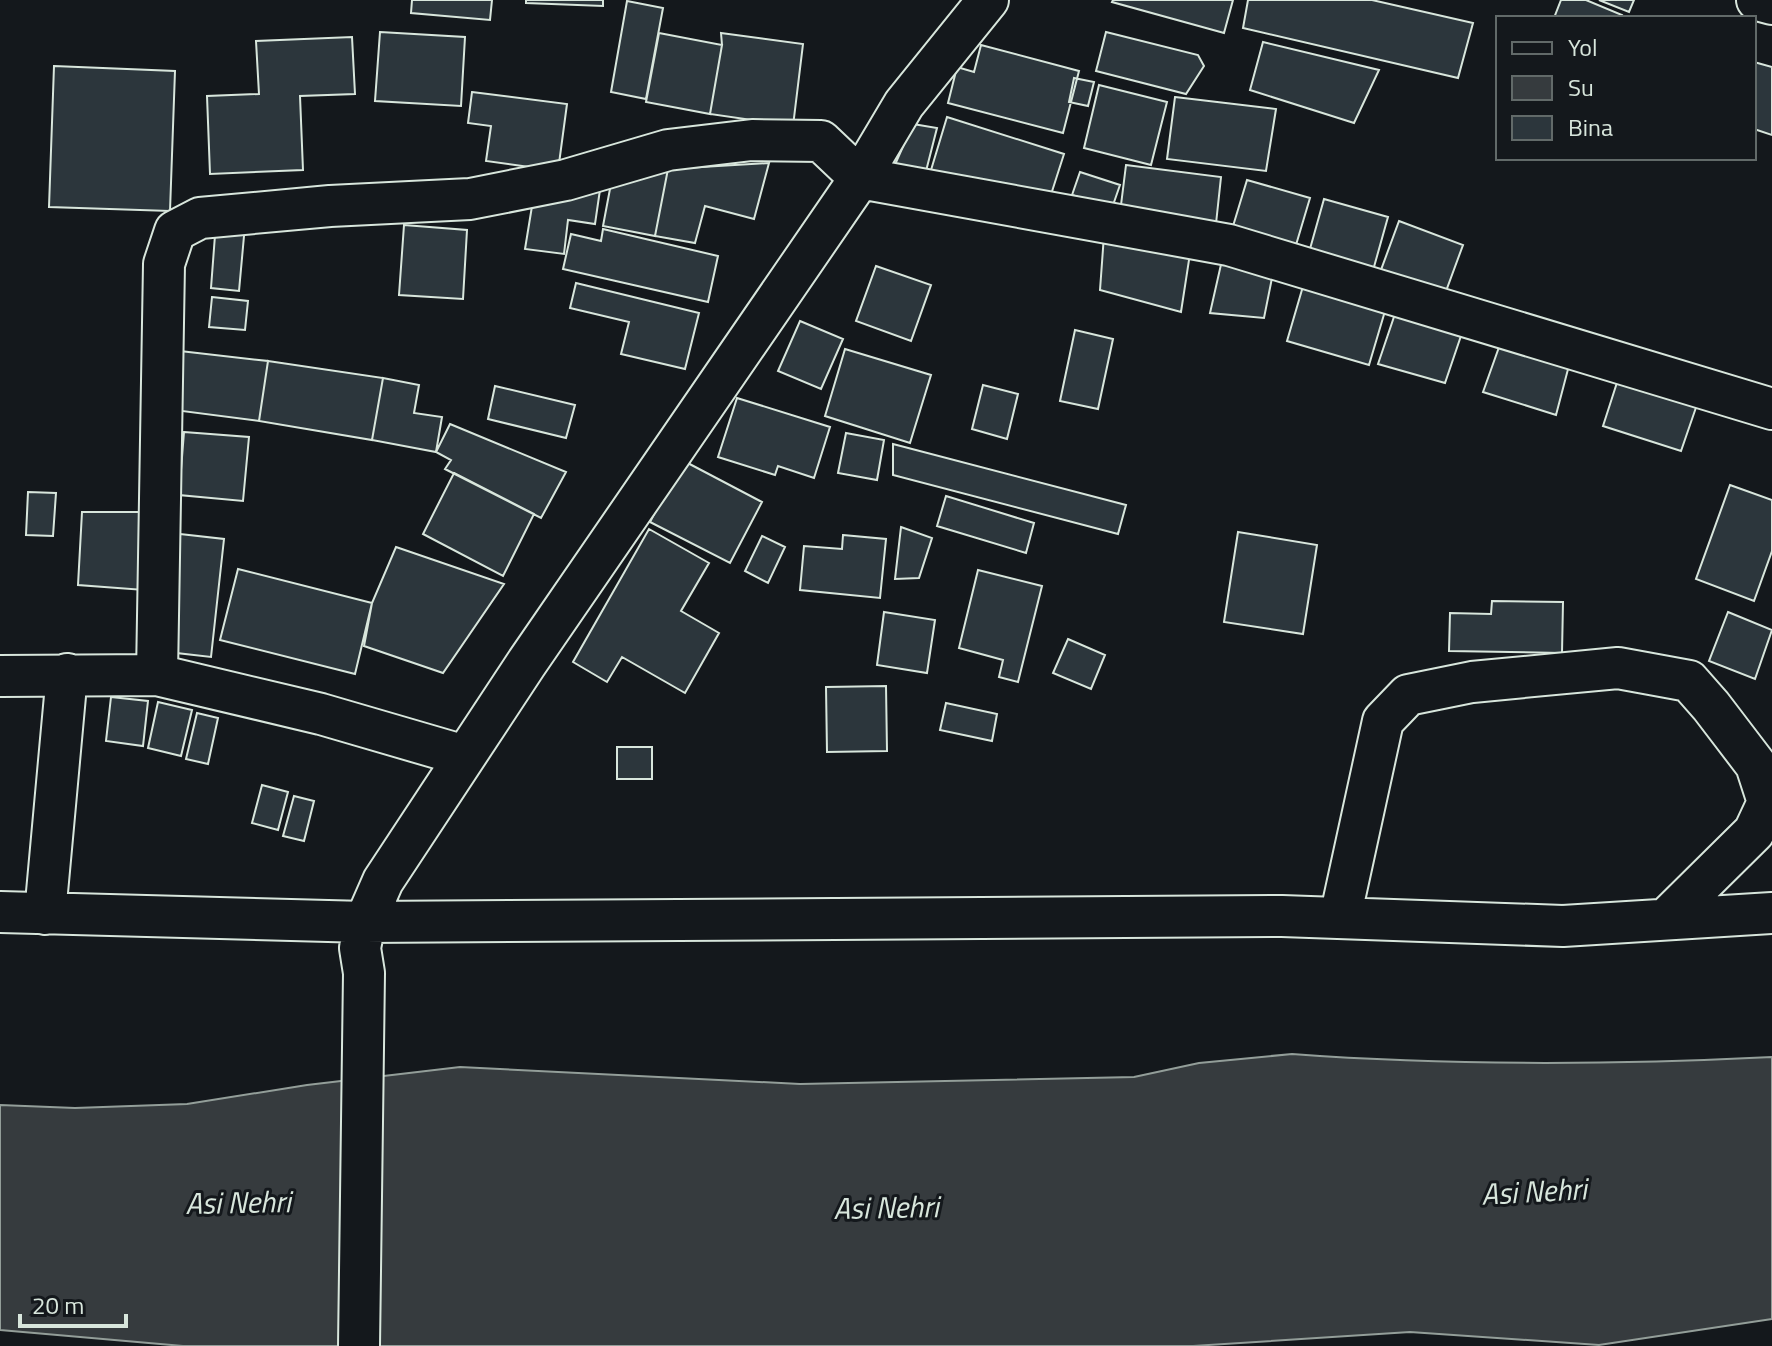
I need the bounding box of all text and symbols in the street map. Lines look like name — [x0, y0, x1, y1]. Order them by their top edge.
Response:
legend — [1496, 16, 1756, 160]
text: Yol — [1568, 29, 1597, 65]
text: Su — [1568, 69, 1594, 105]
text: Bina — [1568, 109, 1613, 145]
water label: Asi Nehri — [1480, 1165, 1592, 1217]
water label: Asi Nehri — [185, 1178, 295, 1226]
water label: Asi Nehri — [833, 1183, 943, 1231]
scale bar — [20, 1278, 126, 1328]
text: 20 m — [32, 1287, 84, 1323]

